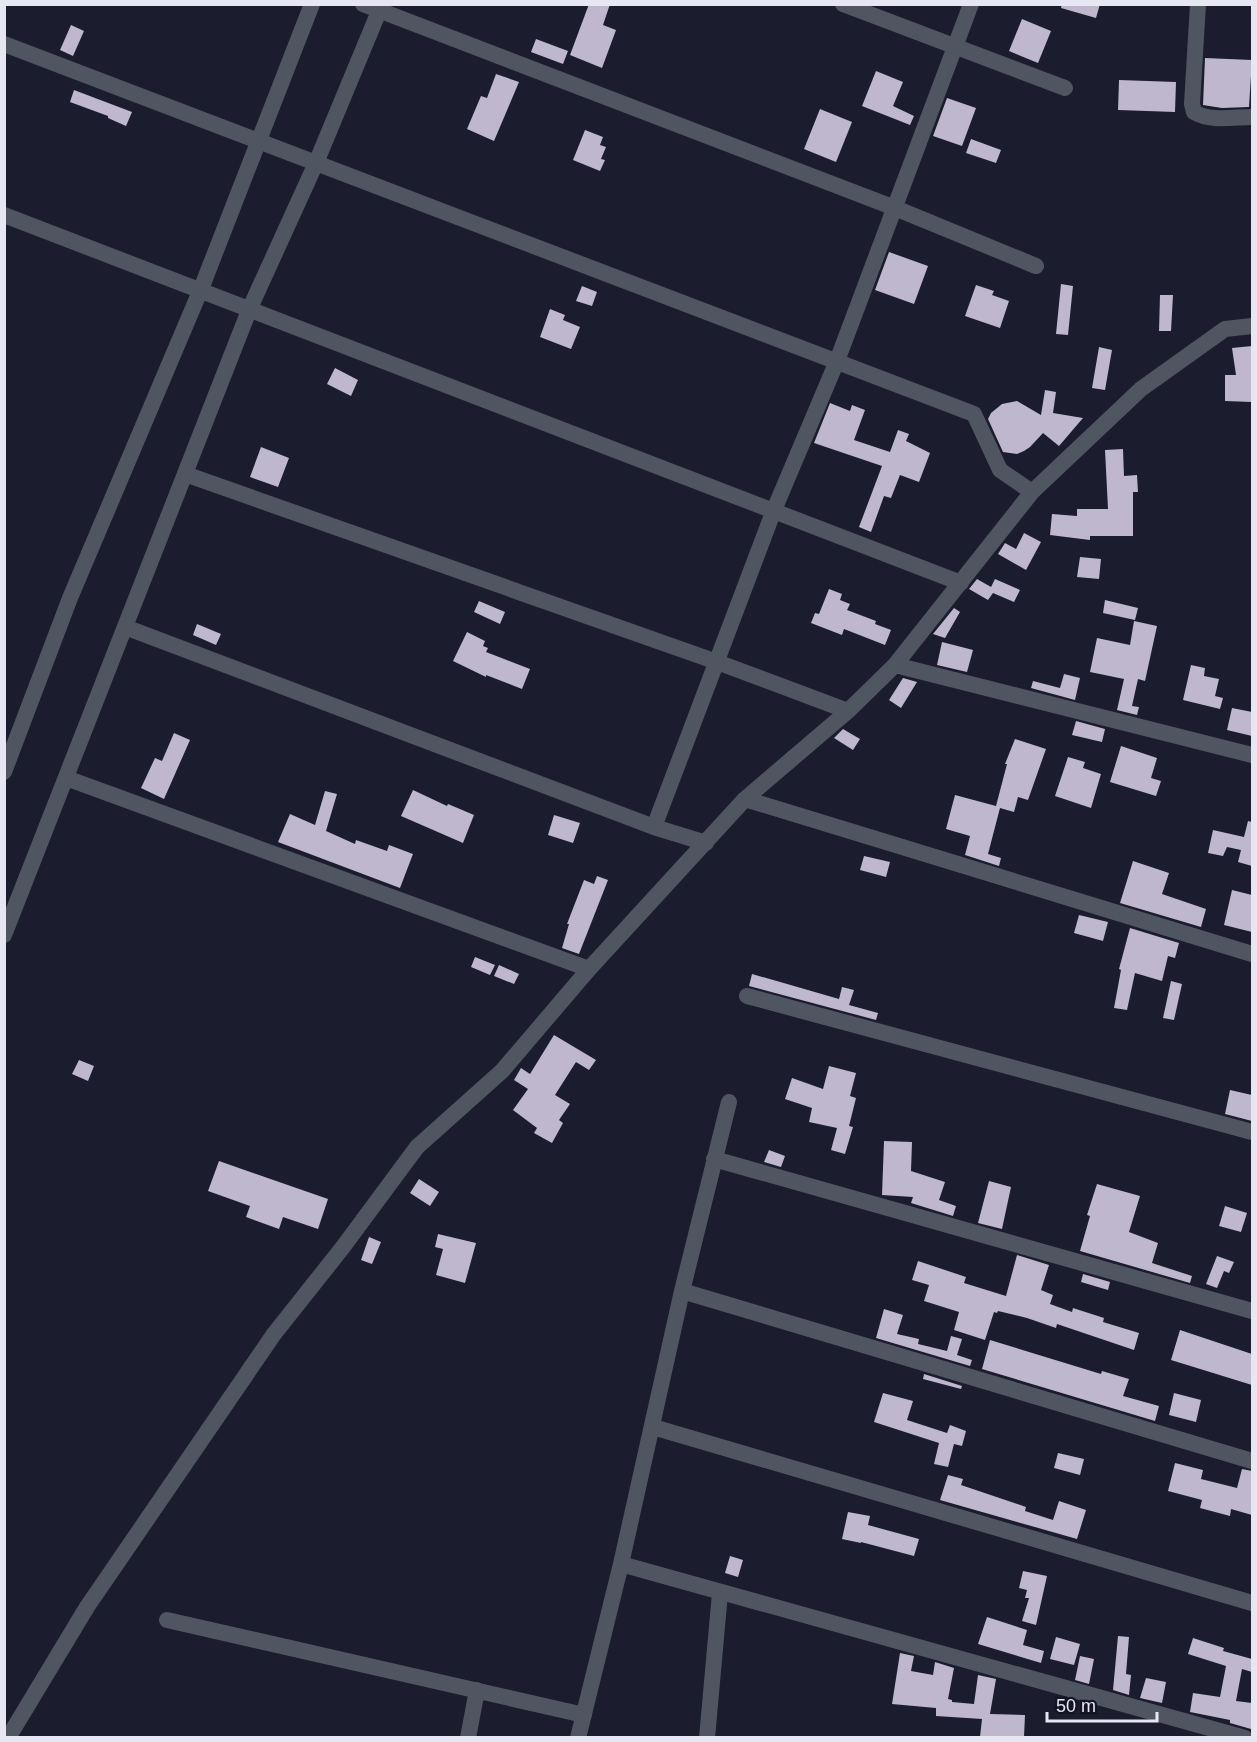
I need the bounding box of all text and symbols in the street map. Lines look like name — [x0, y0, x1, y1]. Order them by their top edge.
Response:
scale bar — [1047, 1685, 1156, 1723]
text: 50 m — [1056, 1696, 1096, 1716]

